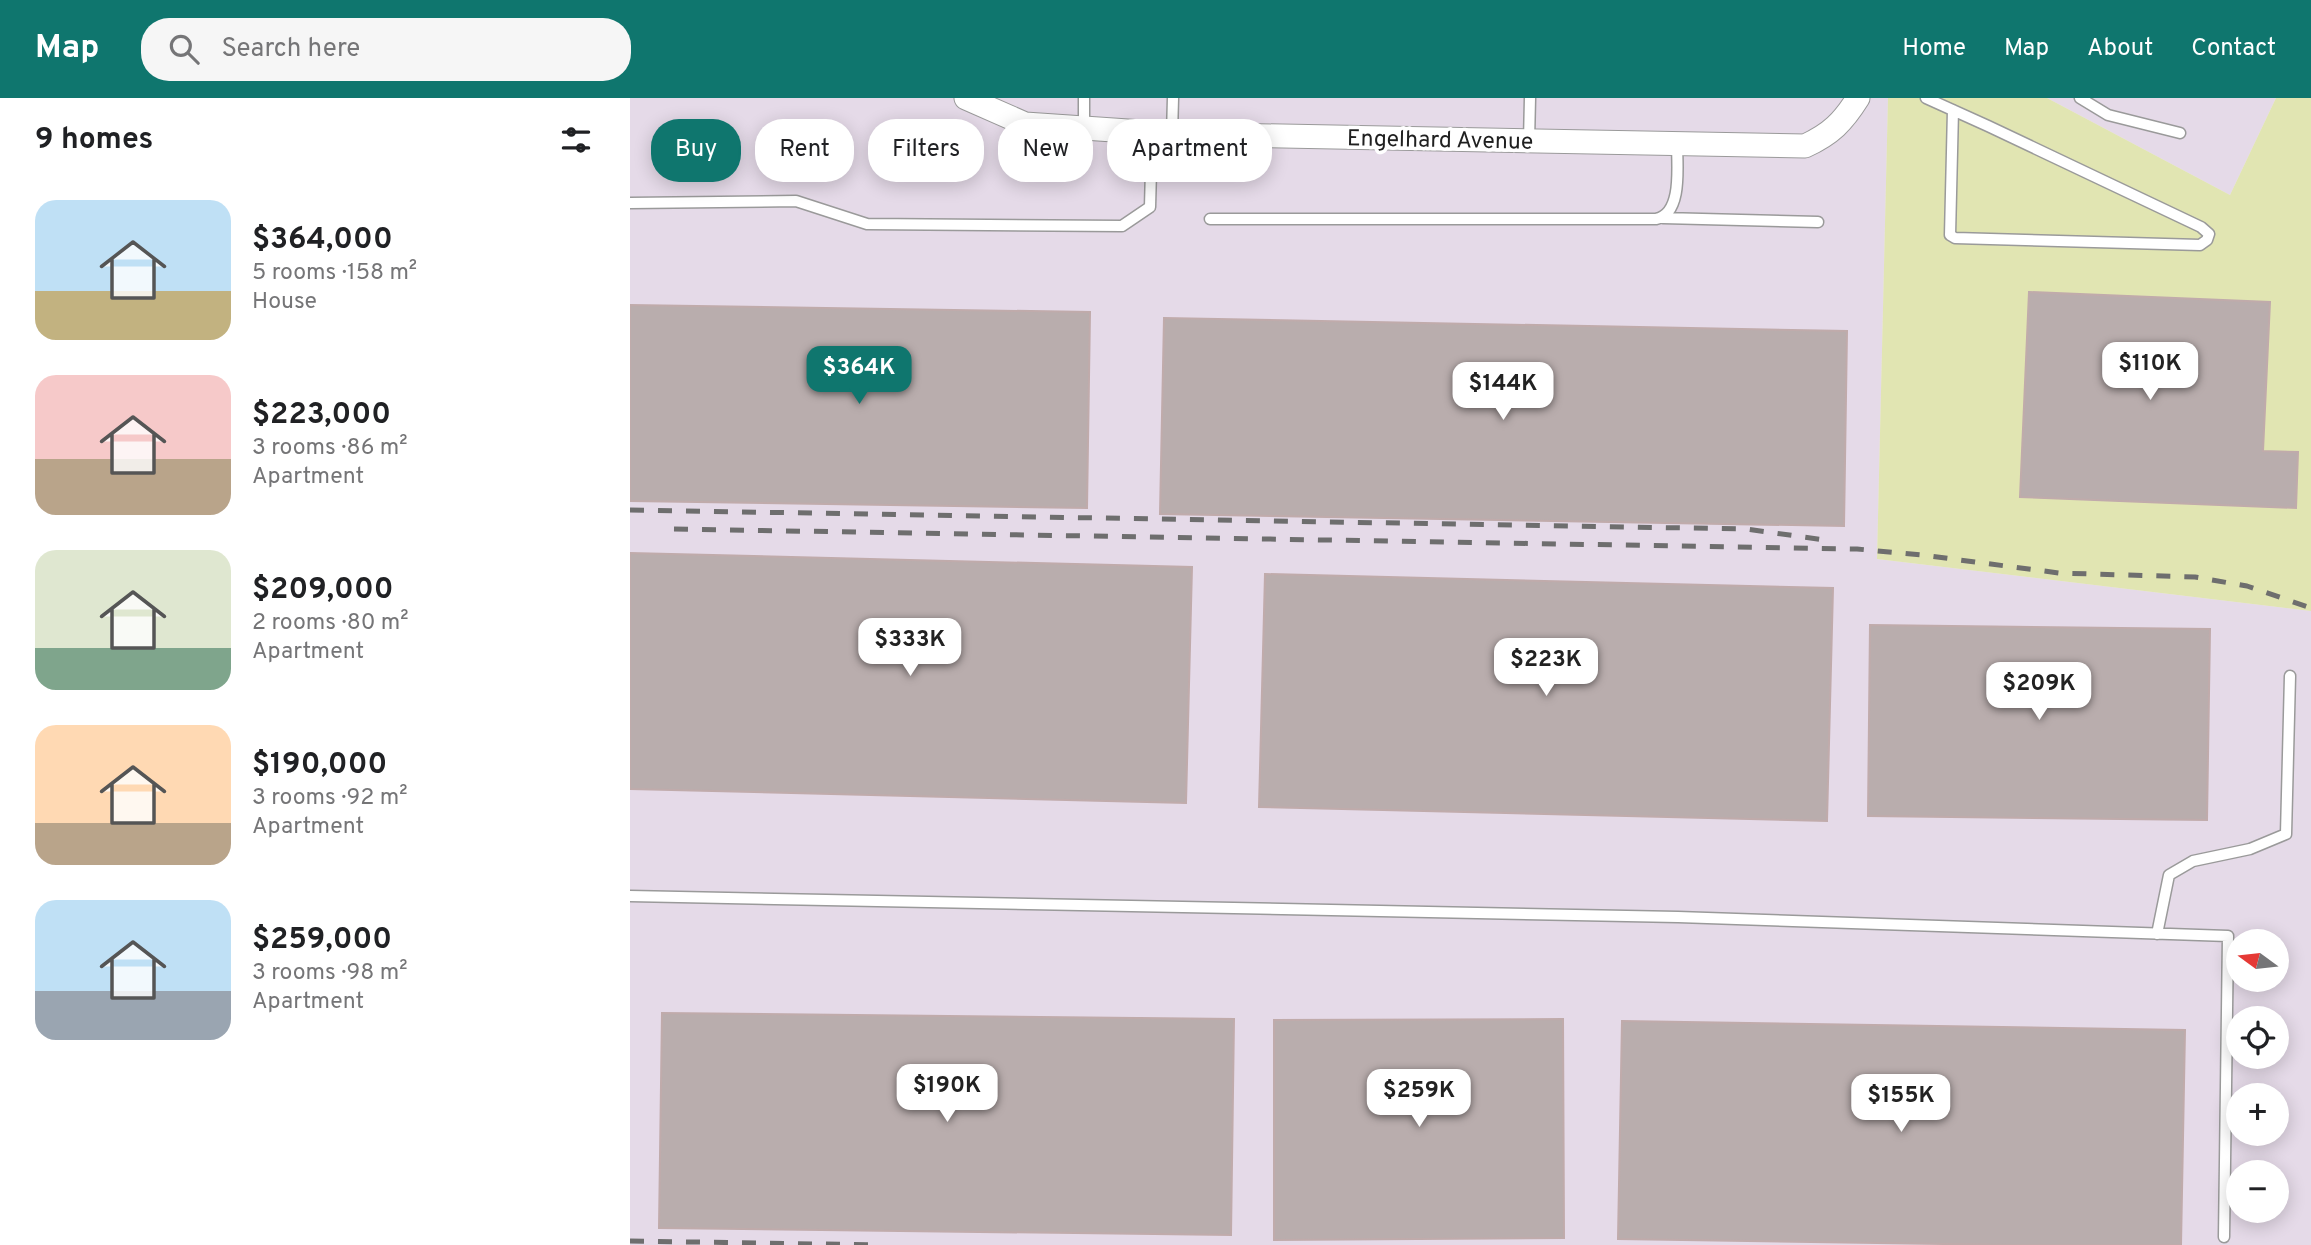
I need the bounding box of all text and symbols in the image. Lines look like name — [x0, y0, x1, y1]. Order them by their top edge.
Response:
search box — [141, 18, 631, 81]
text: Map — [35, 28, 99, 70]
icon: search — [165, 30, 203, 68]
text: Search here — [221, 33, 360, 66]
text: Home — [1902, 34, 1966, 64]
text: Map — [2004, 34, 2049, 64]
text: About — [2087, 34, 2153, 64]
text: Contact — [2191, 34, 2276, 64]
chip: Buy — [651, 119, 741, 182]
chip: Rent — [755, 119, 854, 182]
chip: Filters — [868, 119, 984, 182]
chip: New — [998, 119, 1093, 182]
chip: Apartment — [1107, 119, 1272, 182]
icon: filters — [557, 121, 595, 159]
text: 9 homes — [35, 122, 153, 159]
street label: Engelhard Avenue — [1347, 125, 1533, 158]
text: $364,000 — [252, 222, 393, 259]
icon: home — [91, 228, 175, 312]
text: 5 rooms · 158 m² — [252, 259, 417, 288]
text: House — [252, 288, 317, 317]
pin: $110K — [2101, 342, 2199, 402]
pin: $364K — [810, 346, 908, 406]
text: $110K — [2118, 350, 2182, 379]
text: $364K — [823, 354, 895, 383]
pin: $144K — [1454, 362, 1552, 422]
text: $144K — [1469, 370, 1537, 399]
text: $223,000 — [252, 397, 391, 434]
icon: home — [91, 403, 175, 487]
text: 3 rooms · 86 m² — [252, 434, 408, 463]
text: Apartment — [252, 463, 364, 492]
text: $209,000 — [252, 572, 393, 609]
icon: home — [91, 578, 175, 662]
text: 2 rooms · 80 m² — [252, 609, 409, 638]
pin: $333K — [861, 618, 959, 678]
text: $333K — [874, 626, 946, 655]
text: Apartment — [252, 638, 364, 667]
pin: $223K — [1497, 638, 1595, 698]
text: $223K — [1510, 646, 1582, 675]
pin: $209K — [1990, 662, 2088, 722]
text: $209K — [2002, 670, 2076, 699]
text: $190,000 — [252, 747, 387, 784]
icon: home — [91, 753, 175, 837]
text: 3 rooms · 92 m² — [252, 784, 408, 813]
text: Apartment — [252, 813, 364, 842]
text: $259,000 — [252, 922, 392, 959]
icon: home — [91, 928, 175, 1012]
north arrow — [2226, 929, 2289, 992]
map controls — [2226, 929, 2289, 1223]
text: 3 rooms · 98 m² — [252, 959, 408, 988]
text: Apartment — [252, 988, 364, 1017]
button: locate — [2226, 1006, 2289, 1069]
pin: $190K — [898, 1065, 996, 1124]
pin: $259K — [1370, 1070, 1468, 1129]
text: $190K — [913, 1072, 981, 1101]
pin: $155K — [1852, 1074, 1950, 1134]
text: $259K — [1383, 1077, 1455, 1106]
text: $155K — [1867, 1082, 1935, 1111]
button: + — [2226, 1083, 2289, 1146]
button: − — [2226, 1160, 2289, 1223]

